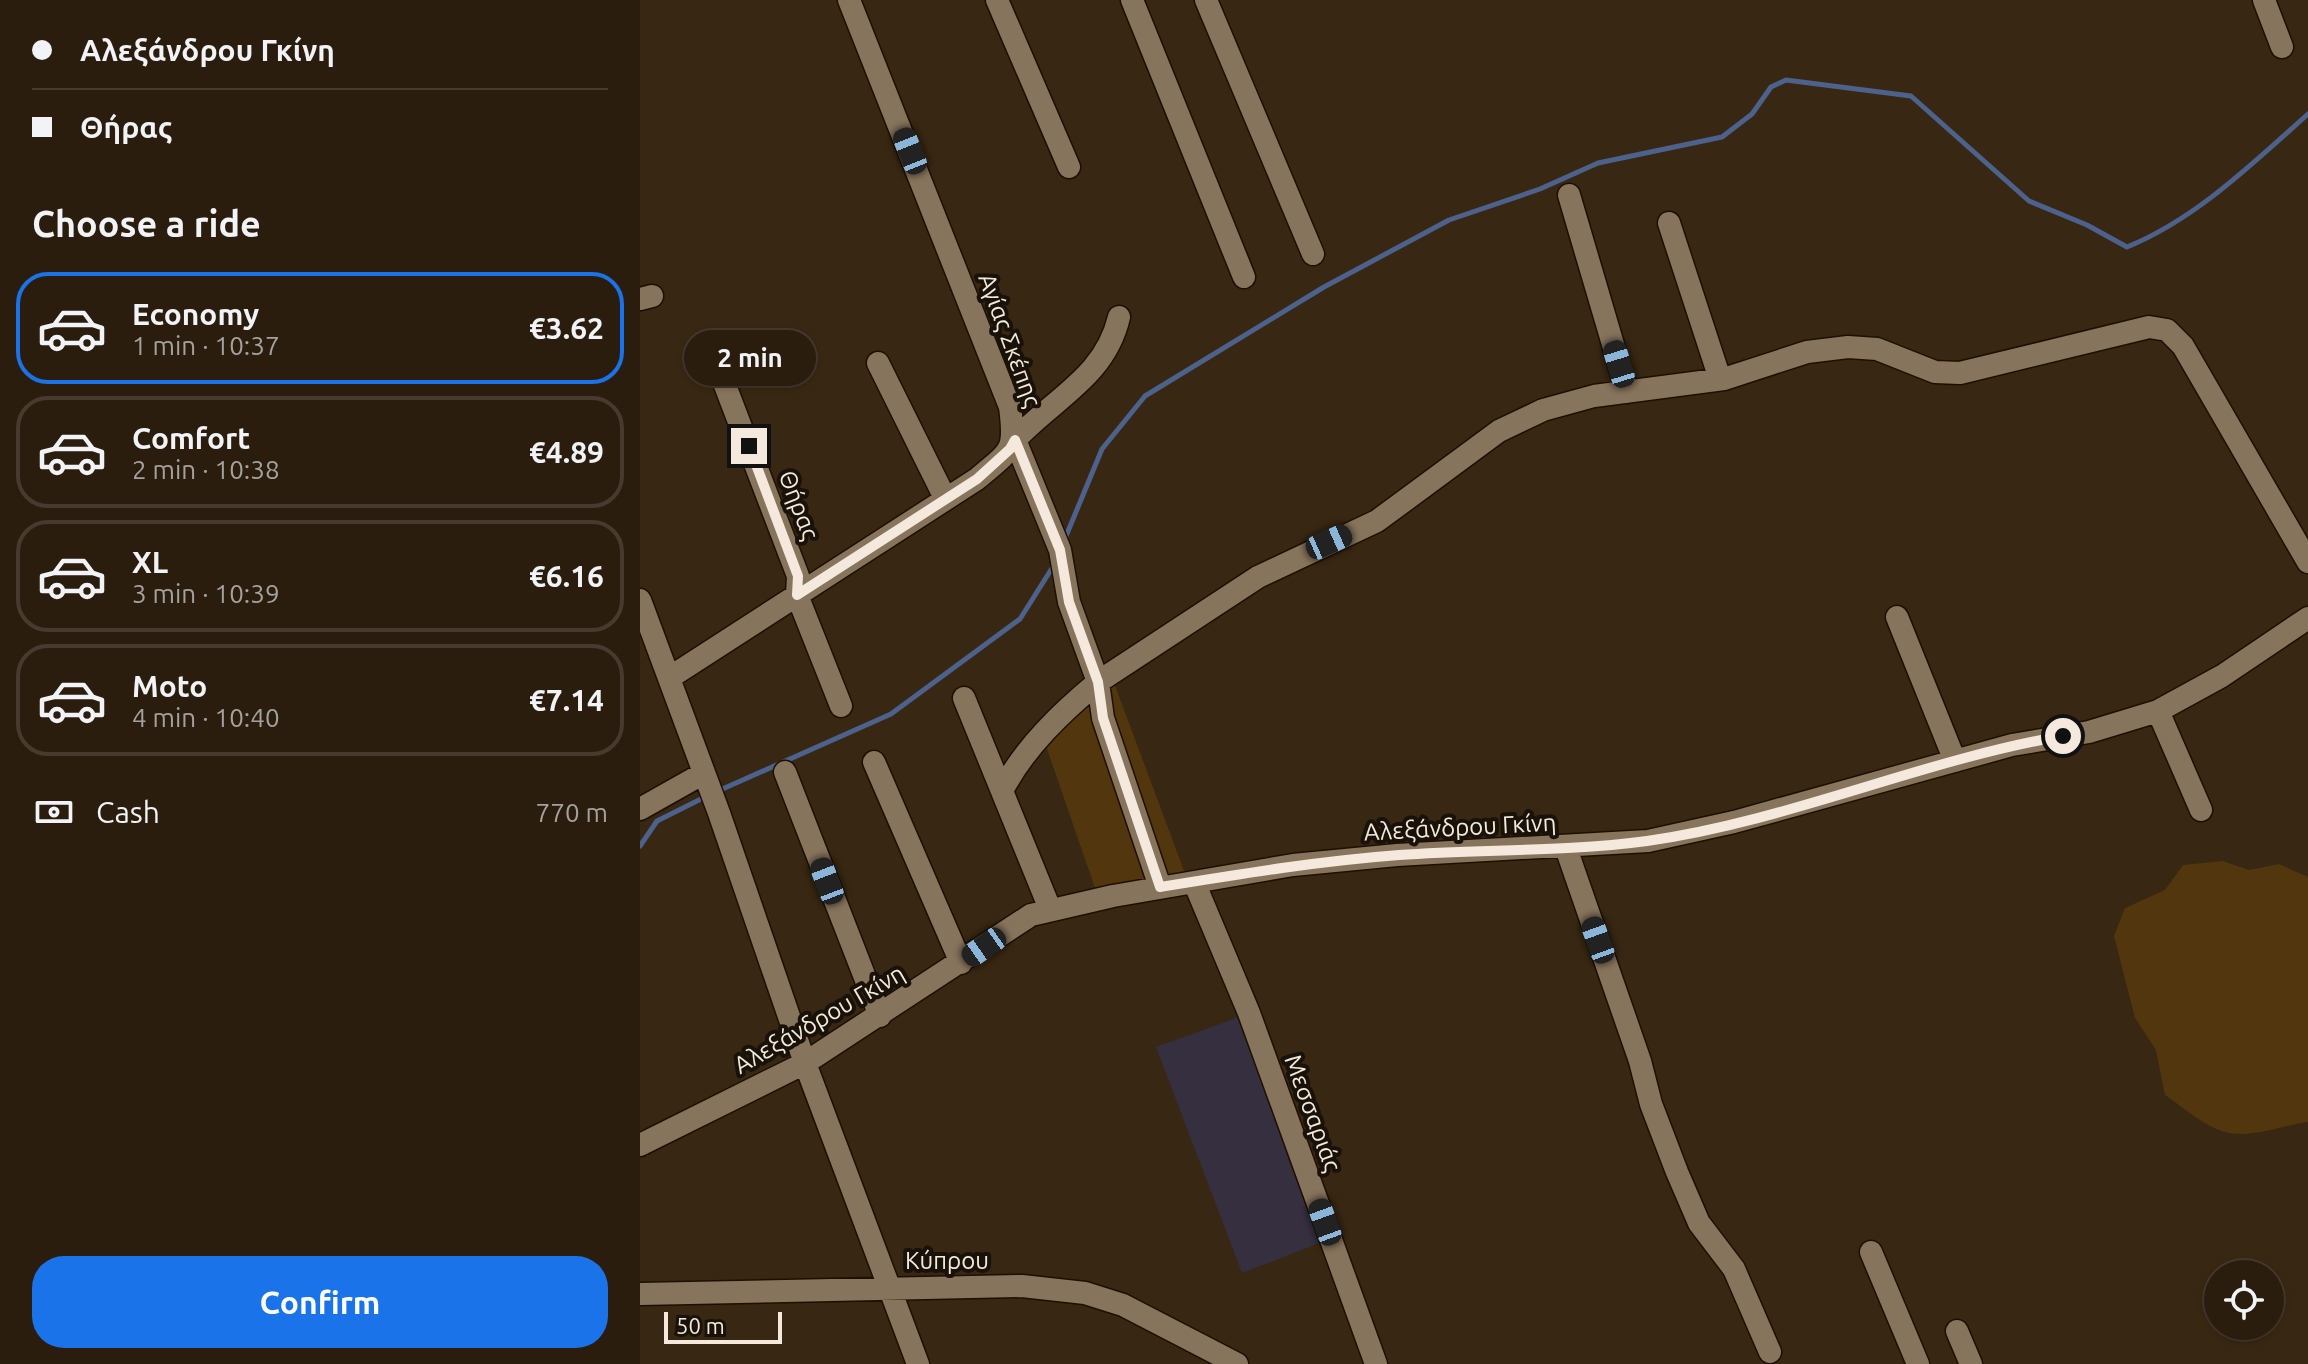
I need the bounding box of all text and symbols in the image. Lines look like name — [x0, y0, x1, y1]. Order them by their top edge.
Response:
text: Αλεξάνδρου Γκίνη — [80, 33, 335, 67]
text: Θήρας — [80, 110, 172, 144]
car — [890, 124, 930, 178]
text: Choose a ride — [32, 203, 261, 244]
street label: Αγίας Σκέπης — [973, 270, 1047, 410]
icon: car — [36, 292, 108, 364]
text: Economy — [132, 297, 259, 331]
text: €3.62 — [529, 311, 604, 345]
callout: 2 min — [683, 330, 815, 386]
text: 1 min · 10:37 — [132, 331, 280, 360]
car — [1601, 338, 1637, 390]
text: 2 min — [717, 343, 783, 372]
icon: car — [36, 416, 108, 488]
text: Comfort — [132, 421, 250, 455]
route end — [731, 428, 767, 464]
text: €4.89 — [529, 435, 604, 469]
text: 2 min · 10:38 — [132, 455, 280, 484]
street label: Θήρας — [774, 467, 824, 543]
car — [1302, 521, 1356, 563]
icon: car — [36, 540, 108, 612]
text: XL — [132, 545, 168, 579]
text: €6.16 — [529, 559, 604, 593]
text: 3 min · 10:39 — [132, 579, 280, 608]
icon: car — [36, 664, 108, 736]
text: Moto — [132, 669, 207, 703]
text: €7.14 — [529, 683, 604, 717]
text: 4 min · 10:40 — [132, 703, 280, 732]
route start — [2045, 718, 2081, 754]
icon: cash — [32, 790, 76, 834]
text: Cash — [96, 795, 160, 829]
text: 770 m — [536, 798, 608, 827]
street label: Αλεξάνδρου Γκίνη — [1363, 808, 1557, 846]
car — [807, 854, 847, 908]
car — [1579, 913, 1617, 967]
car — [957, 923, 1011, 971]
street label: Αλεξάνδρου Γκίνη — [729, 959, 909, 1079]
street label: Μεσσαριάς — [1279, 1051, 1347, 1175]
car — [1306, 1195, 1344, 1249]
street label: Κύπρου — [905, 1247, 989, 1274]
button: Confirm — [32, 1256, 608, 1348]
map controls — [2204, 1260, 2284, 1340]
button: locate — [2204, 1260, 2284, 1340]
scale bar — [664, 1308, 782, 1344]
text: 50 m — [676, 1313, 725, 1338]

